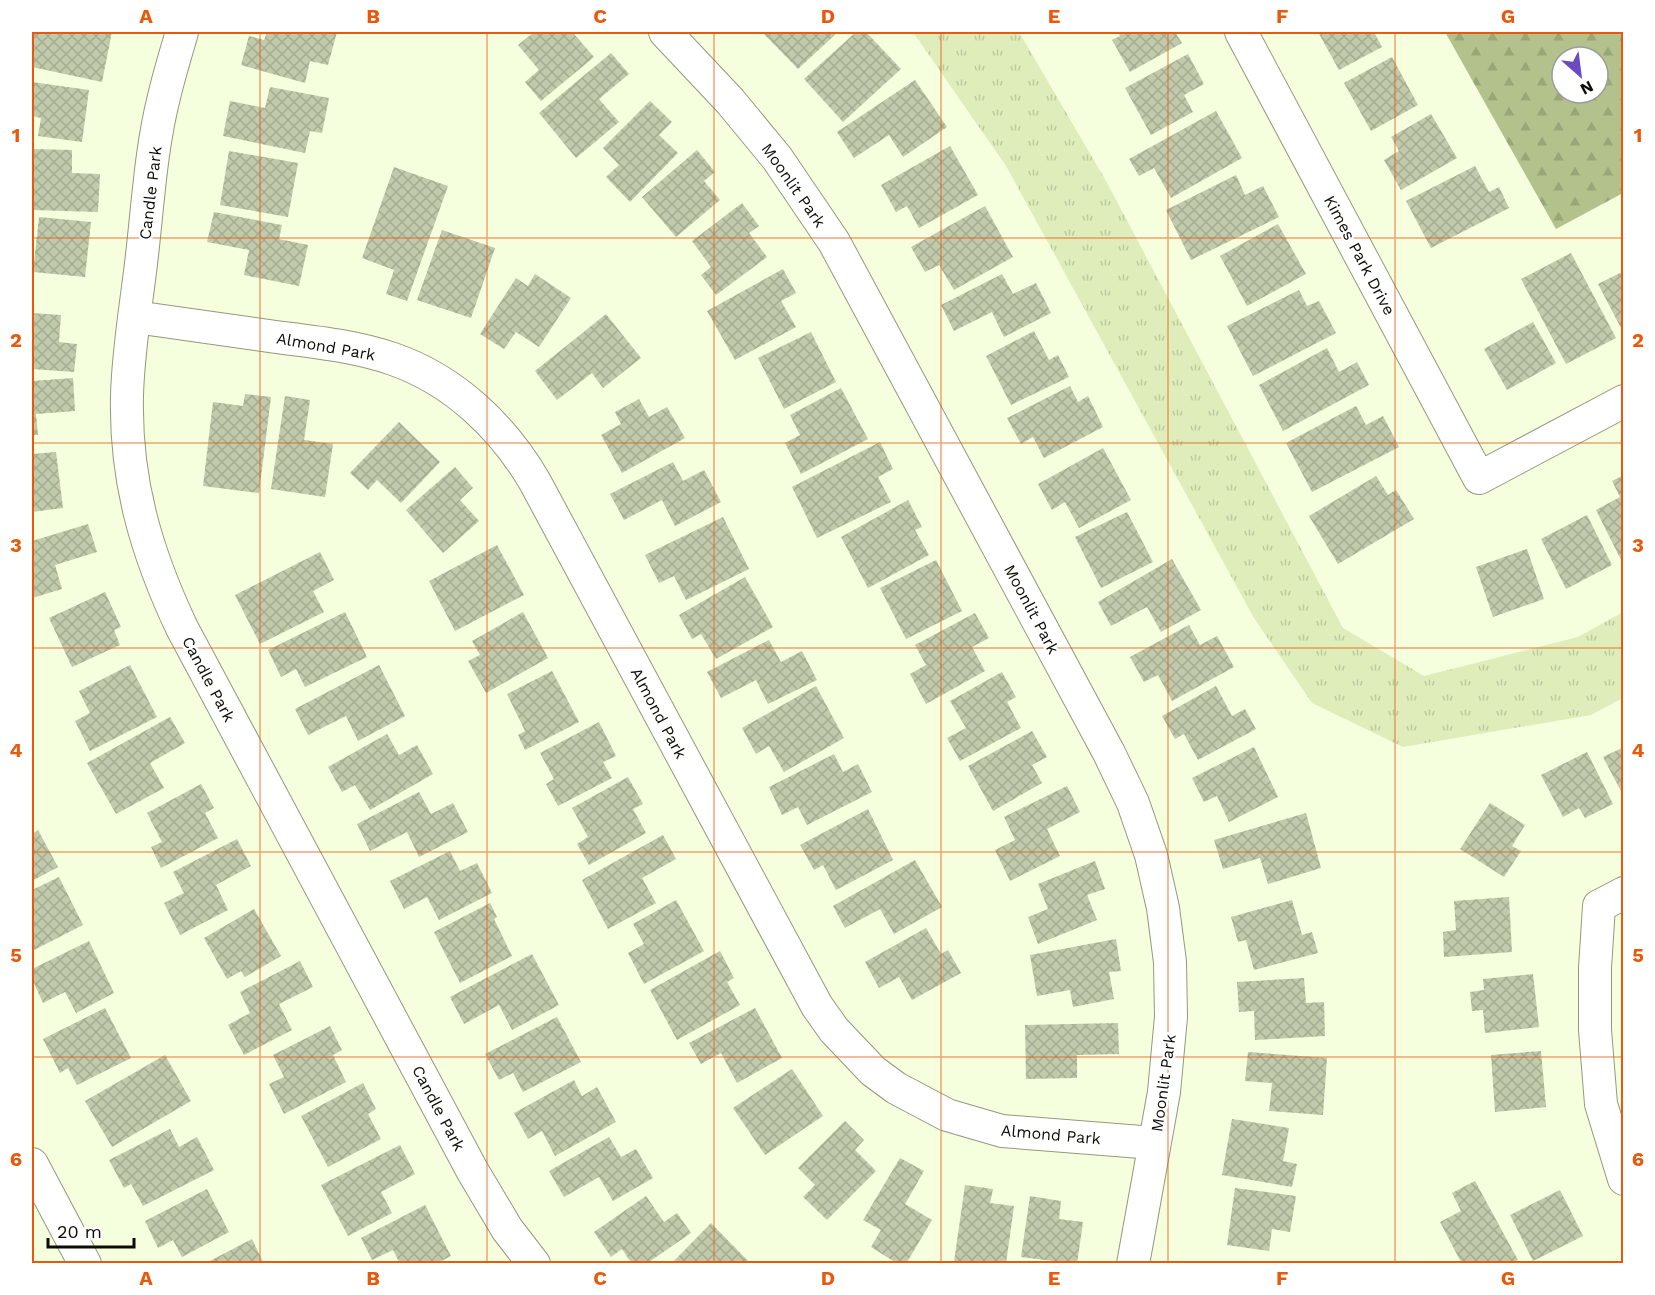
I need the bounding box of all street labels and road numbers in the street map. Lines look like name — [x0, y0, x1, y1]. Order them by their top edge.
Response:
street label: Moonlit Park — [758, 140, 830, 231]
street label: Candle Park — [135, 145, 166, 241]
street label: Kimes Park Drive — [1320, 192, 1399, 318]
street label: Almond Park — [275, 328, 377, 365]
street label: Moonlit Park — [1000, 561, 1063, 657]
street label: Candle Park — [178, 633, 239, 725]
street label: Almond Park — [627, 665, 690, 762]
street label: Moonlit Park — [1147, 1033, 1180, 1133]
street label: Candle Park — [408, 1062, 469, 1154]
street label: Almond Park — [1000, 1121, 1102, 1148]

